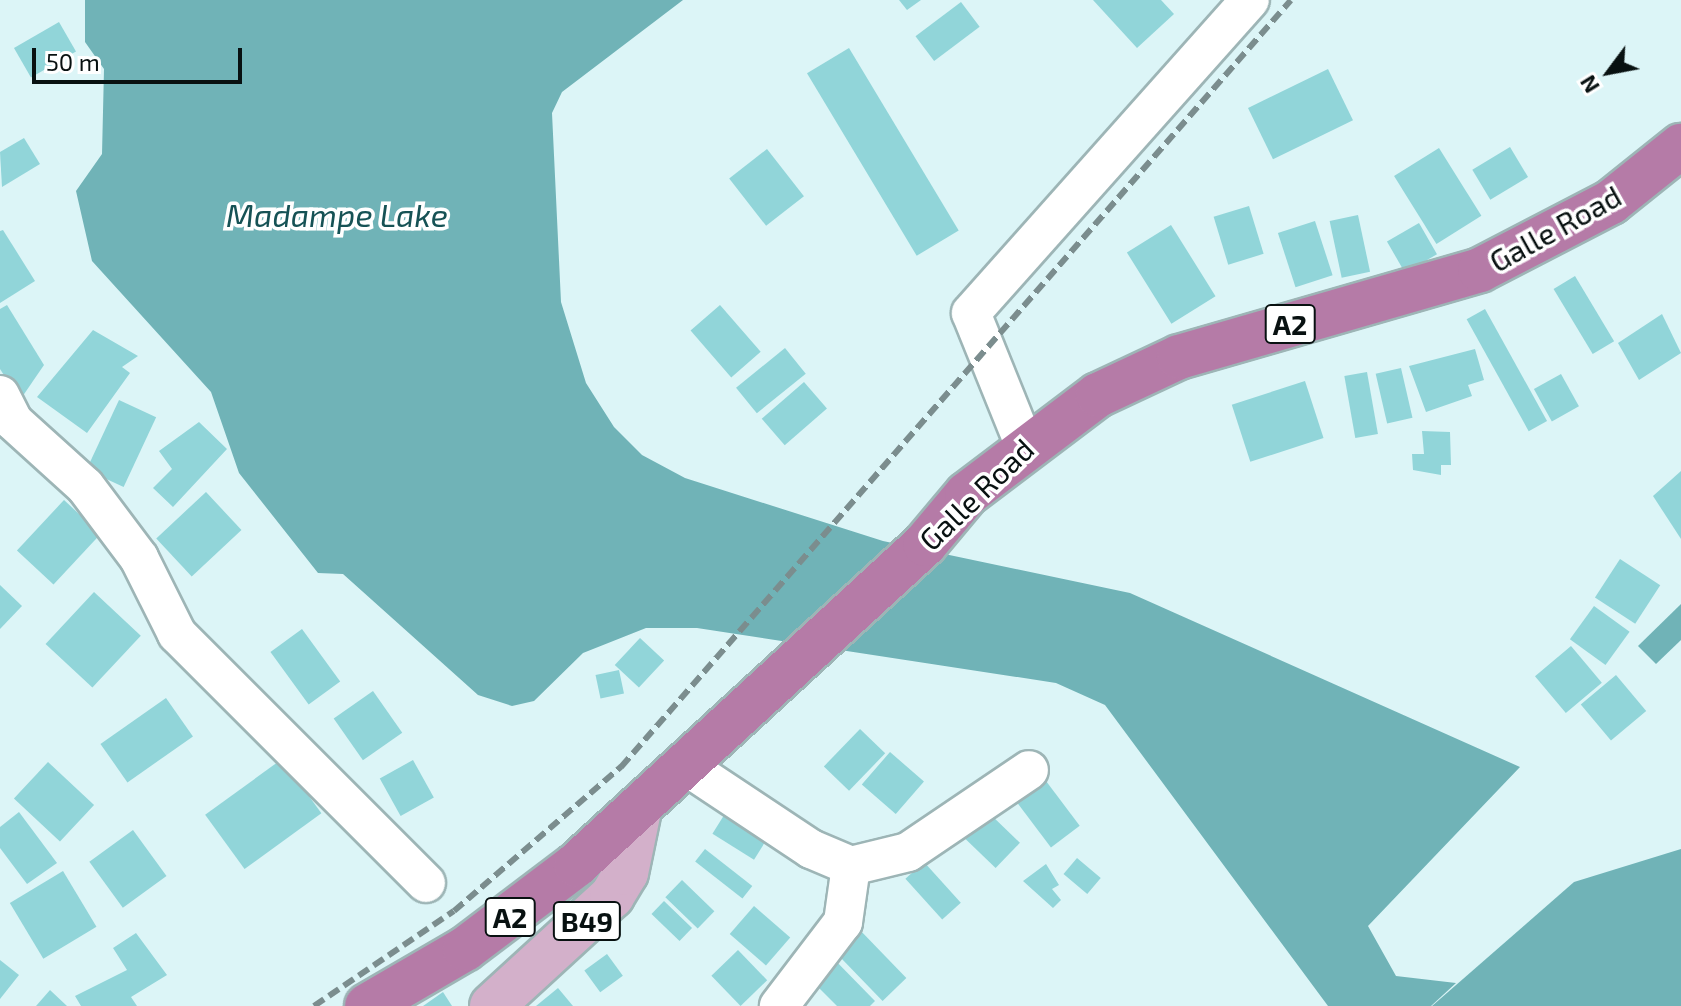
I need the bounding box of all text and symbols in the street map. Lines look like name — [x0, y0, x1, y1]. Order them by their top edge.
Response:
scale bar — [36, 32, 246, 82]
north arrow — [1569, 32, 1649, 112]
text: 50 m — [46, 47, 100, 76]
text: N — [1573, 71, 1604, 98]
street label: Galle Road — [1483, 177, 1627, 279]
water label: Madampe Lake — [226, 195, 448, 233]
road number: A2 — [1264, 300, 1316, 348]
street label: Galle Road — [911, 431, 1041, 557]
road number: A2 — [484, 893, 536, 941]
road number: B49 — [551, 897, 623, 945]

